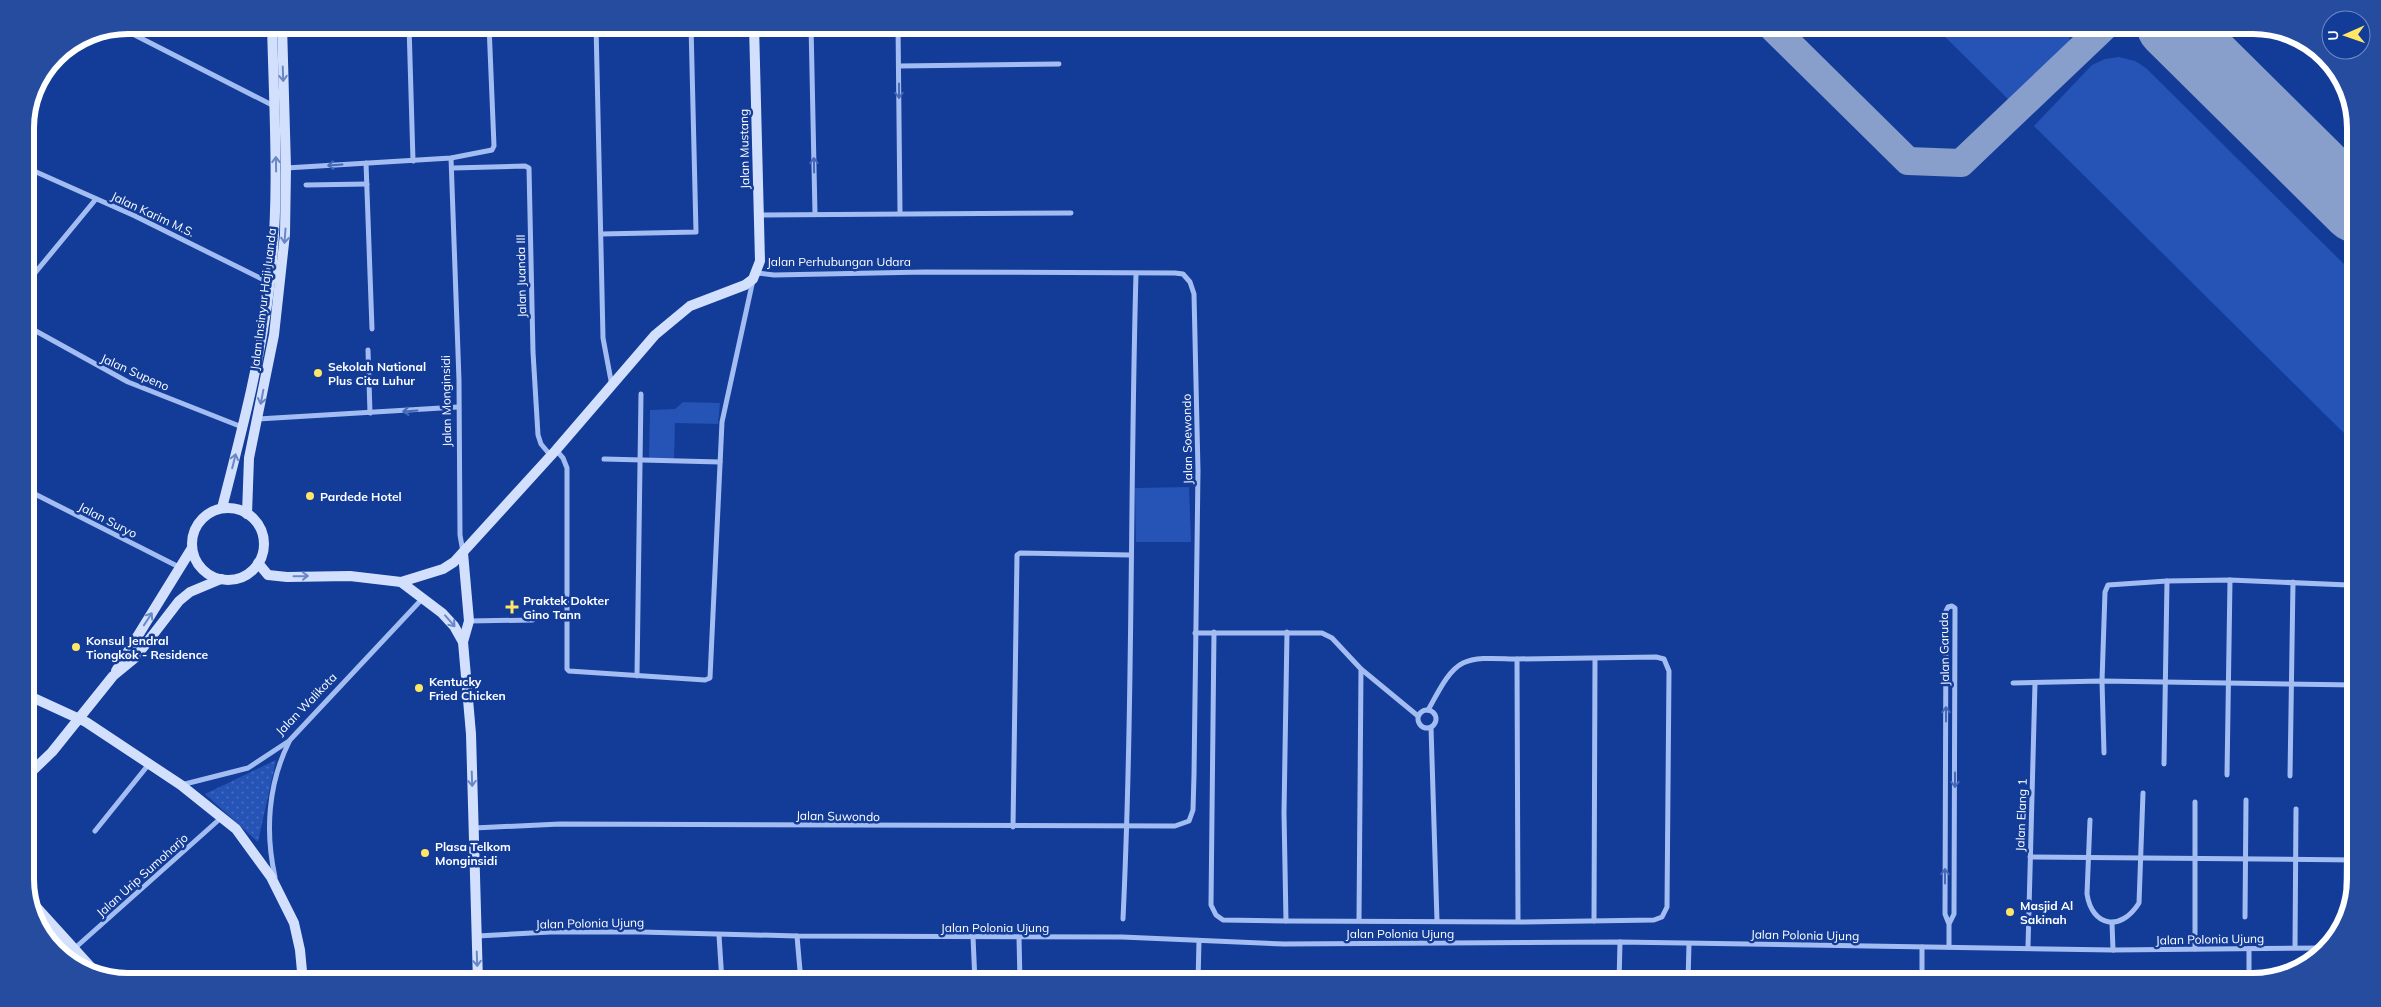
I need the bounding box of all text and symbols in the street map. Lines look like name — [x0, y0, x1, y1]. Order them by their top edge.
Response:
north arrow — [2321, 10, 2371, 60]
text: U — [2324, 30, 2342, 41]
one-way arrow — [279, 65, 288, 81]
one-way arrow — [894, 82, 904, 99]
street label: Jalan Mustang — [736, 109, 752, 189]
one-way arrow — [271, 157, 280, 173]
one-way arrow — [809, 157, 819, 174]
one-way arrow — [327, 161, 343, 170]
street label: Jalan Karim M.S. — [109, 188, 197, 240]
street label: Jalan Insinyur Haji Juanda — [247, 227, 279, 371]
one-way arrow — [280, 228, 290, 244]
street label: Jalan Juanda III — [513, 234, 529, 318]
street label: Jalan Perhubungan Udara — [767, 254, 911, 269]
street label: Jalan Supeno — [98, 350, 172, 394]
street label: Jalan Monginsidi — [438, 355, 454, 447]
place label: Sekolah National Plus Cita Luhur — [328, 359, 426, 388]
marker: Sekolah National Plus Cita Luhur — [312, 367, 324, 379]
one-way arrow — [257, 388, 266, 404]
street label: Jalan Soewondo — [1179, 394, 1195, 484]
one-way arrow — [402, 407, 418, 416]
one-way arrow — [230, 454, 239, 470]
place label: Pardede Hotel — [320, 489, 402, 504]
marker: Pardede Hotel — [304, 490, 316, 502]
street label: Jalan Suryo — [76, 499, 140, 541]
one-way arrow — [293, 572, 309, 581]
place label: Praktek Dokter Gino Tann — [523, 593, 609, 622]
marker: Praktek Dokter Gino Tann — [505, 600, 519, 614]
street label: Jalan Garuda — [1936, 612, 1952, 686]
one-way arrow — [143, 613, 153, 627]
one-way arrow — [444, 614, 455, 627]
place label: Konsul Jendral Tiongkok - Residence — [86, 633, 209, 662]
marker: Konsul Jendral Tiongkok - Residence — [70, 641, 82, 653]
street label: Jalan Walikota — [272, 670, 340, 738]
place label: Kentucky Fried Chicken — [429, 674, 506, 703]
marker: Kentucky Fried Chicken — [413, 682, 425, 694]
one-way arrow — [1941, 706, 1951, 722]
one-way arrow — [467, 770, 477, 787]
one-way arrow — [1950, 771, 1960, 787]
street label: Jalan Elang 1 — [2012, 778, 2030, 852]
street label: Jalan Suwondo — [796, 808, 880, 824]
street label: Jalan Urip Sumoharjo — [93, 830, 191, 920]
place label: Plasa Telkom Monginsidi — [435, 839, 511, 868]
marker: Plasa Telkom Monginsidi — [419, 847, 431, 859]
one-way arrow — [1940, 868, 1950, 884]
place label: Masjid Al Sakinah — [2020, 898, 2073, 927]
marker: Masjid Al Sakinah — [2004, 906, 2016, 918]
street label: Jalan Polonia Ujung — [536, 915, 644, 931]
street label: Jalan Polonia Ujung — [941, 920, 1049, 935]
street label: Jalan Polonia Ujung — [1346, 926, 1454, 941]
street label: Jalan Polonia Ujung — [1751, 927, 1859, 943]
street label: Jalan Polonia Ujung — [2156, 931, 2264, 947]
one-way arrow — [473, 951, 482, 967]

